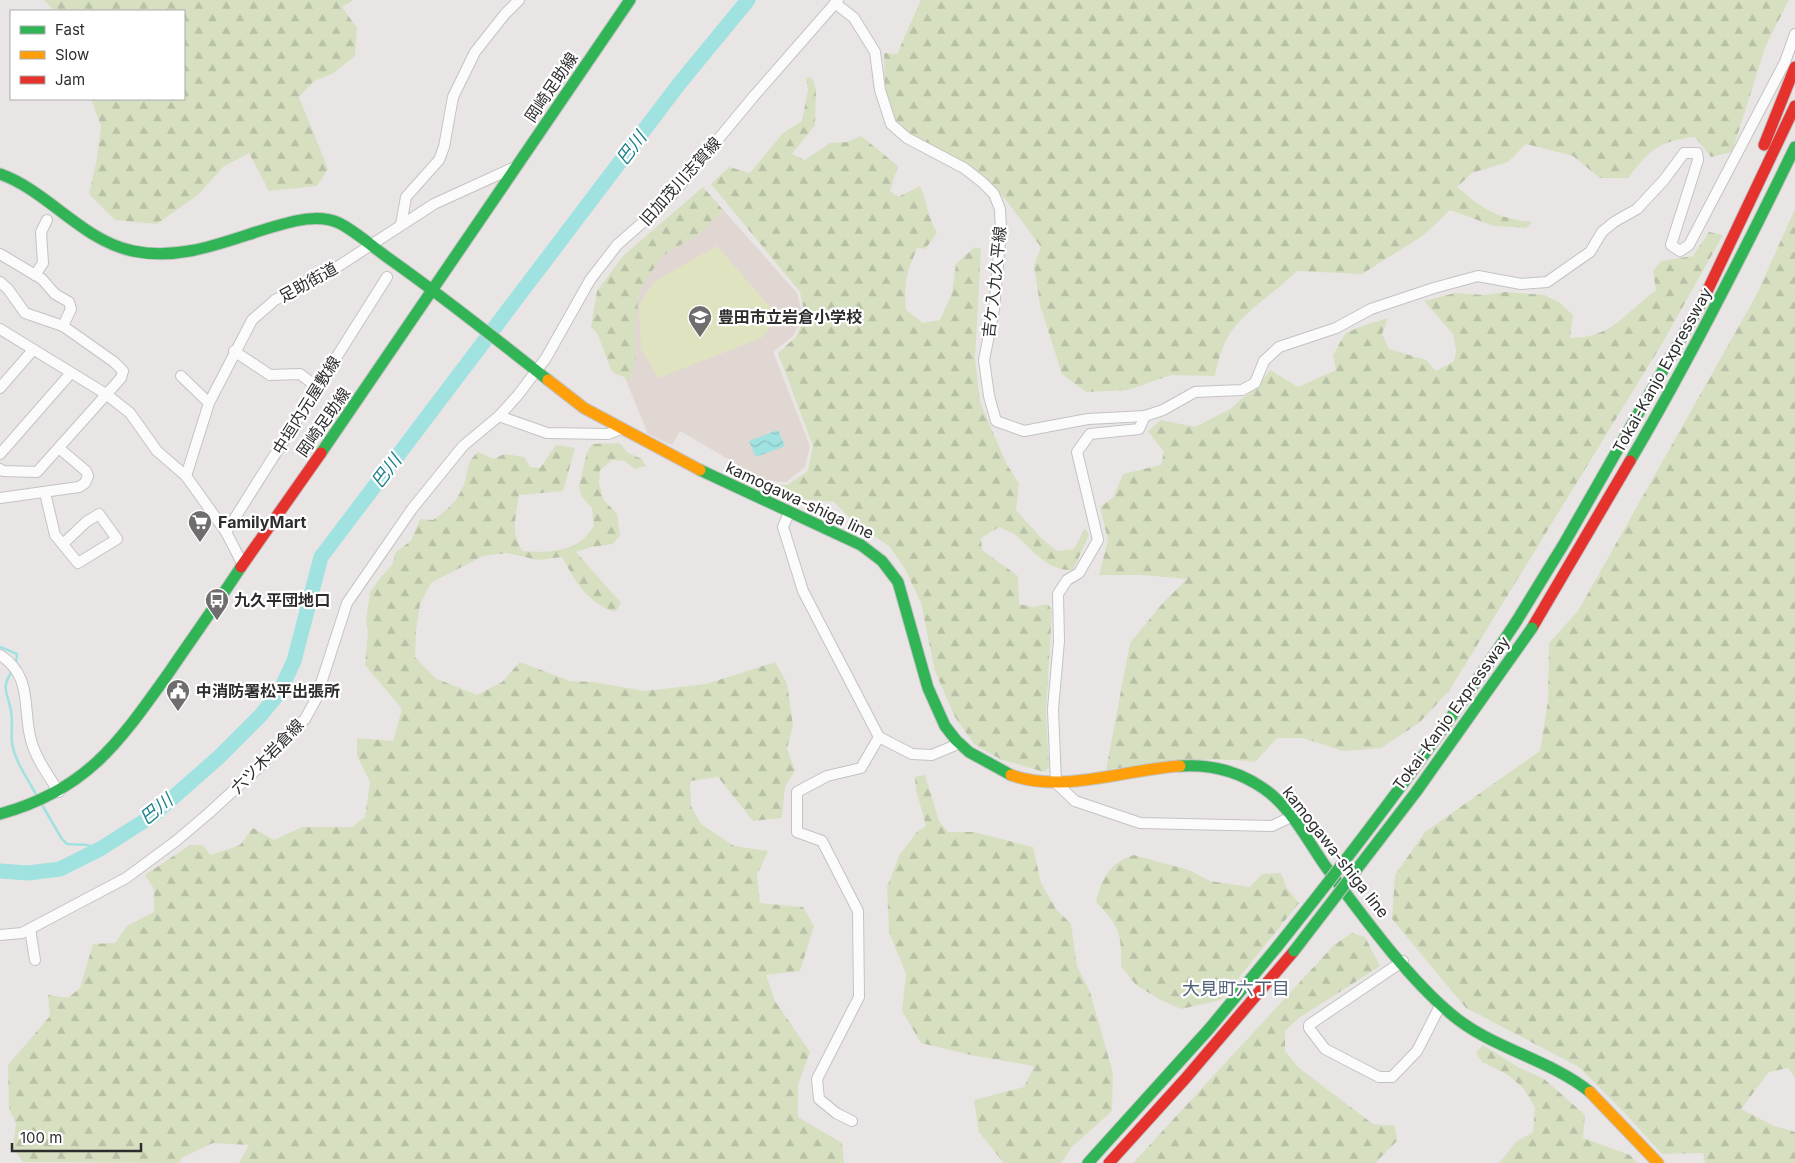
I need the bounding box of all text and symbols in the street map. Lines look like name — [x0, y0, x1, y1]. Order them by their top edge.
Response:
legend — [10, 10, 185, 100]
text: Fast — [55, 20, 85, 39]
text: Slow — [55, 45, 89, 64]
street label: 岡崎足助線 — [520, 48, 582, 126]
text: Jam — [55, 70, 85, 89]
water label: 巴川 — [612, 126, 651, 169]
street label: 旧加茂川志賀線 — [635, 133, 725, 229]
street label: 吉ケ入九久平線 — [978, 225, 1010, 339]
street label: 足助街道 — [275, 258, 341, 306]
street label: Tokai-Kanjo Expressway — [1608, 284, 1716, 456]
school or university icon: 豊田市立岩倉小学校 — [687, 304, 713, 338]
place label: 豊田市立岩倉小学校 — [718, 307, 862, 327]
street label: 中垣内元屋敷線 — [268, 352, 344, 458]
street label: 岡崎足助線 — [292, 383, 354, 461]
water label: 巴川 — [367, 449, 406, 492]
street label: kamogawa-shiga line — [723, 457, 877, 543]
supermarket icon: FamilyMart — [187, 509, 213, 543]
place label: FamilyMart — [218, 512, 307, 532]
bus stop icon: 九久平団地口 — [204, 587, 230, 621]
place label: 九久平団地口 — [234, 590, 330, 610]
street label: Tokai-Kanjo Expressway — [1388, 632, 1514, 794]
public building icon: 中消防署松平出張所 — [165, 678, 191, 712]
place label: 中消防署松平出張所 — [196, 681, 340, 701]
street label: 六ツ木岩倉線 — [226, 715, 308, 797]
street label: kamogawa-shiga line — [1278, 782, 1394, 922]
water label: 巴川 — [135, 788, 178, 828]
district label: 大見町六丁目 — [1182, 978, 1290, 999]
scale bar — [12, 1120, 141, 1152]
text: 100 m — [20, 1128, 62, 1147]

